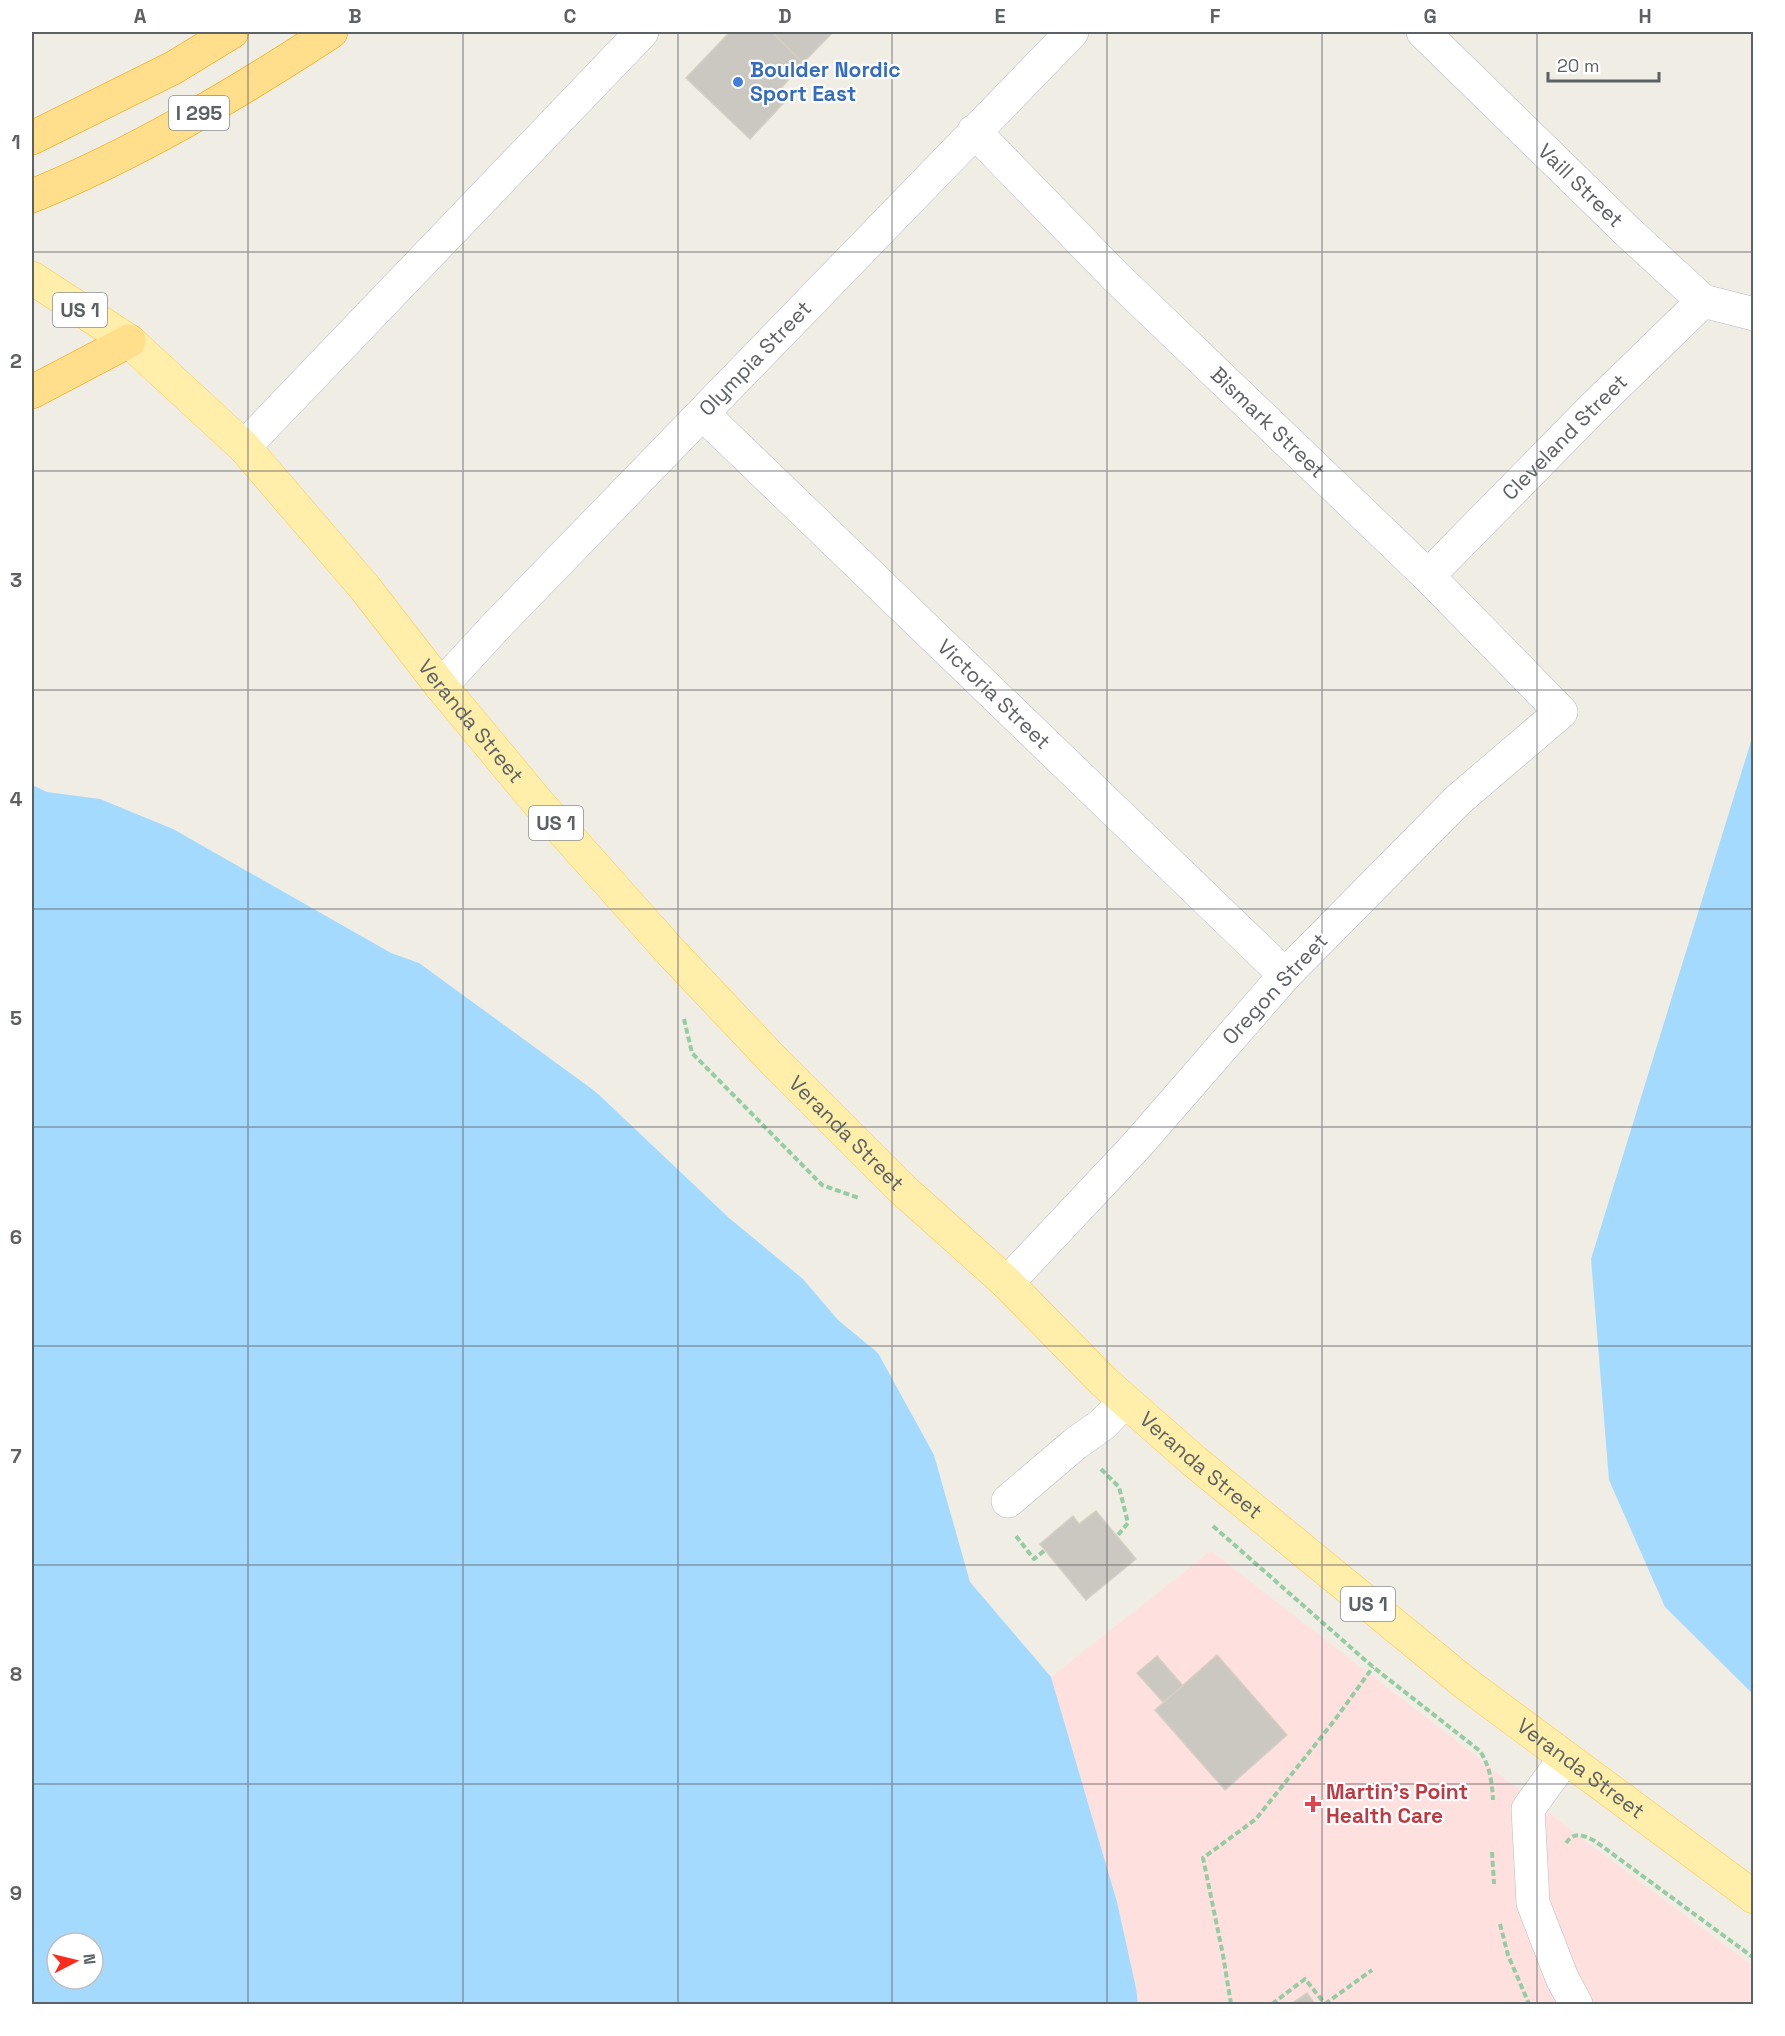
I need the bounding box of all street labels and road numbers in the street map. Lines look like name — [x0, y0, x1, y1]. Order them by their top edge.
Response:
road number: I 295 — [169, 96, 229, 130]
street label: Vaill Street — [1532, 137, 1629, 233]
road number: US 1 — [53, 293, 107, 327]
street label: Olympia Street — [693, 295, 817, 422]
street label: Bismark Street — [1205, 361, 1331, 484]
street label: Cleveland Street — [1496, 368, 1633, 506]
street label: Victoria Street — [932, 633, 1057, 755]
street label: Veranda Street — [412, 654, 530, 788]
road number: US 1 — [529, 806, 583, 840]
street label: Oregon Street — [1216, 927, 1333, 1050]
street label: Veranda Street — [783, 1070, 910, 1197]
street label: Veranda Street — [1134, 1406, 1268, 1525]
road number: US 1 — [1341, 1587, 1395, 1621]
street label: Veranda Street — [1512, 1712, 1650, 1824]

